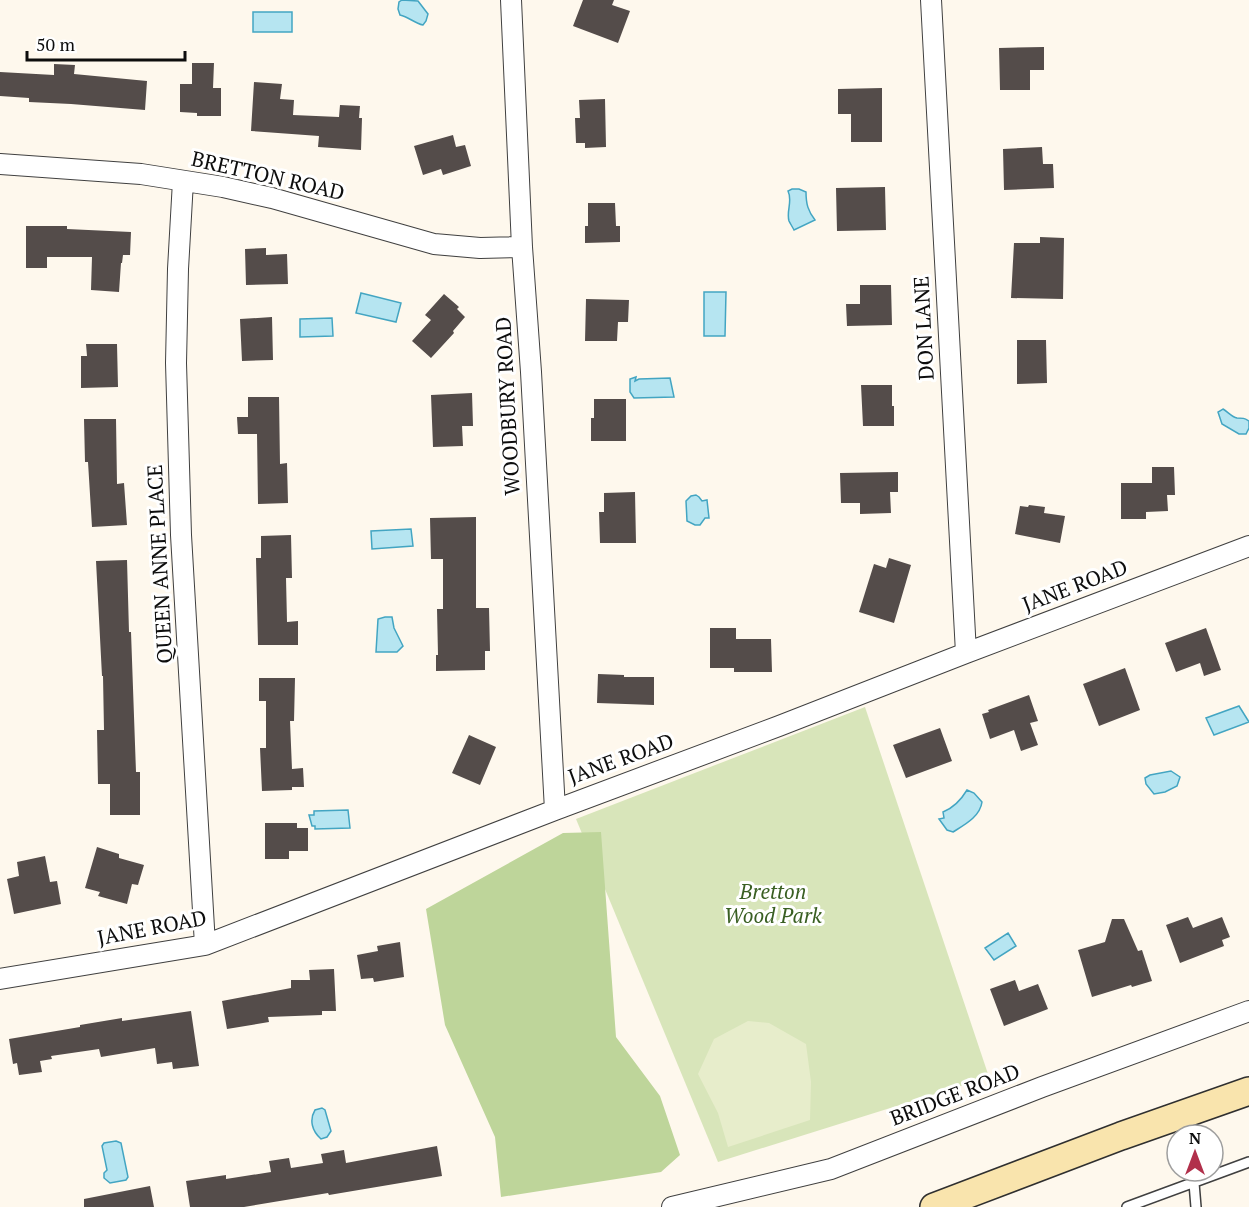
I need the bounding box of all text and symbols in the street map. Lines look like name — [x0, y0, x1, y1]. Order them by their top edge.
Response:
scale bar — [27, 24, 184, 62]
text: 50 m — [36, 32, 76, 56]
street label: BRETTON ROAD — [189, 144, 348, 206]
street label: DON LANE — [906, 275, 940, 381]
street label: WOODBURY ROAD — [488, 316, 526, 496]
street label: QUEEN ANNE PLACE — [140, 464, 178, 664]
street label: JANE ROAD — [1018, 552, 1131, 618]
street label: JANE ROAD — [564, 726, 677, 790]
park label: Bretton Wood Park — [724, 877, 823, 929]
street label: JANE ROAD — [95, 903, 209, 951]
street label: BRIDGE ROAD — [886, 1057, 1023, 1132]
north arrow — [1165, 1123, 1225, 1183]
text: N — [1189, 1127, 1201, 1149]

